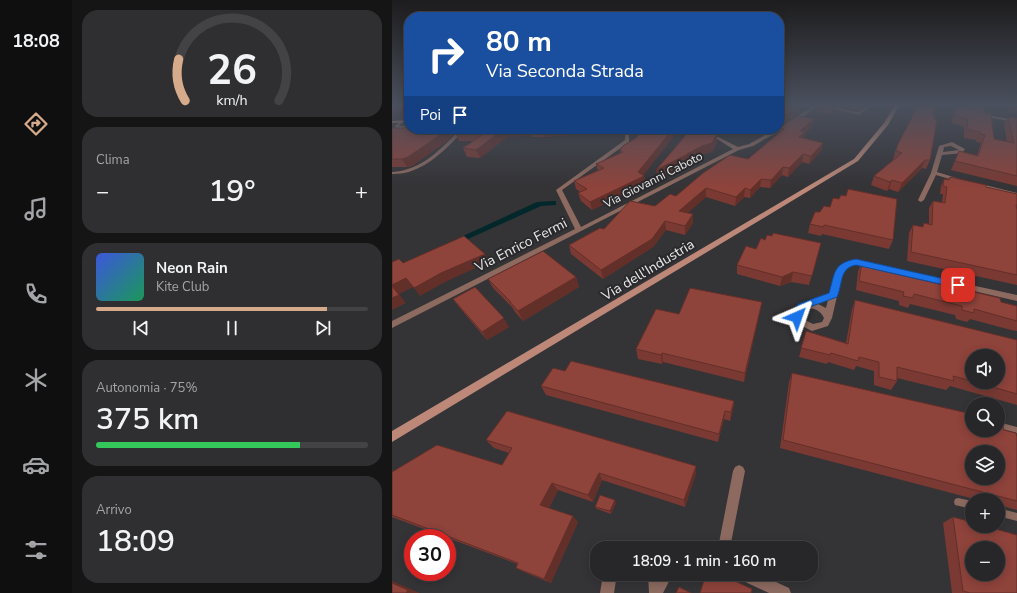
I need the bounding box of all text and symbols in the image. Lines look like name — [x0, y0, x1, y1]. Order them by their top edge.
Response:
text: 80 m — [486, 23, 552, 61]
icon: right — [420, 28, 472, 80]
text: 18:08 — [12, 29, 60, 53]
text: 26 — [207, 42, 257, 99]
text: Via Seconda Strada — [486, 59, 644, 83]
text: km/h — [216, 91, 248, 110]
icon: arrive — [449, 104, 471, 126]
text: Poi — [420, 105, 441, 125]
icon: directions — [22, 110, 50, 138]
street label: Via Giovanni Caboto — [600, 148, 706, 212]
text: Clima — [96, 151, 130, 169]
text: 19° — [208, 171, 256, 212]
text: − — [96, 177, 109, 207]
text: + — [355, 177, 368, 207]
icon: music — [22, 195, 50, 223]
street label: Via Enrico Fermi — [471, 214, 570, 277]
street label: Via dell'Industria — [597, 235, 698, 306]
text: Neon Rain — [156, 258, 228, 278]
pin — [941, 268, 975, 302]
icon: arrive — [947, 274, 969, 296]
text: Kite Club — [156, 278, 209, 296]
icon: phone — [22, 280, 50, 308]
position arrow — [776, 296, 818, 338]
icon: previous — [130, 317, 152, 339]
icon: pause — [221, 317, 243, 339]
icon: next — [312, 317, 334, 339]
map controls — [965, 349, 1005, 581]
button: sound — [965, 349, 1005, 389]
icon: climate — [22, 366, 50, 394]
text: Autonomia · 75% — [96, 379, 197, 397]
button: search — [965, 397, 1005, 437]
text: 375 km — [96, 399, 199, 440]
button: layers — [965, 445, 1005, 485]
icon: car — [22, 451, 50, 479]
button: + — [965, 493, 1005, 533]
text: Arrivo — [96, 501, 132, 519]
text: 18:09 — [96, 521, 175, 562]
speed limit sign: 30 — [404, 529, 456, 581]
icon: filters — [22, 536, 50, 564]
button: − — [965, 541, 1005, 581]
text: 18:09 · 1 min · 160 m — [632, 551, 776, 571]

